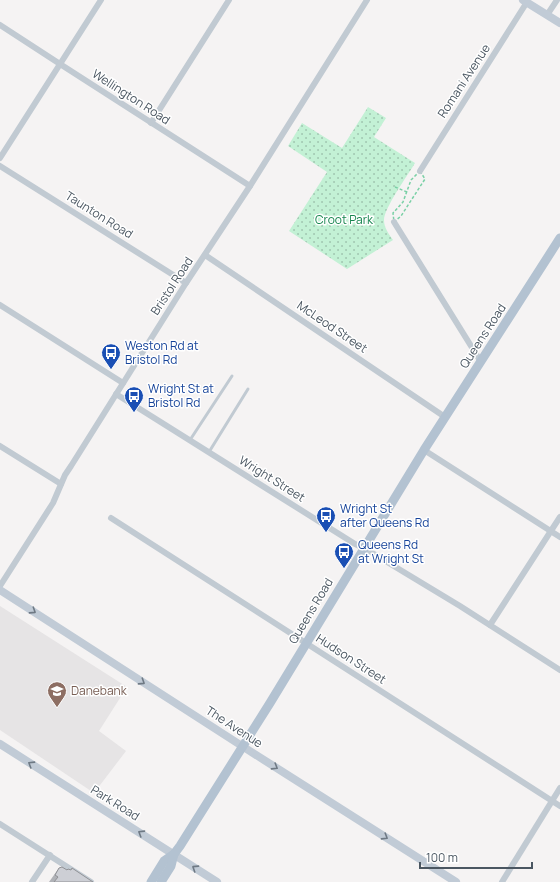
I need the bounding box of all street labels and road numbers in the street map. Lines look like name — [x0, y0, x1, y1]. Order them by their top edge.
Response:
street label: Romani Avenue — [433, 40, 494, 121]
street label: Wellington Road — [89, 65, 174, 128]
street label: Taunton Road — [62, 187, 136, 242]
street label: Bristol Road — [146, 253, 197, 318]
street label: McLeod Street — [294, 297, 371, 357]
street label: Queens Road — [455, 300, 510, 371]
street label: Wright Street — [236, 451, 309, 506]
street label: Queens Road — [284, 575, 337, 647]
street label: Hudson Street — [313, 629, 390, 688]
street label: The Avenue — [202, 702, 266, 751]
street label: Park Road — [88, 781, 143, 824]

